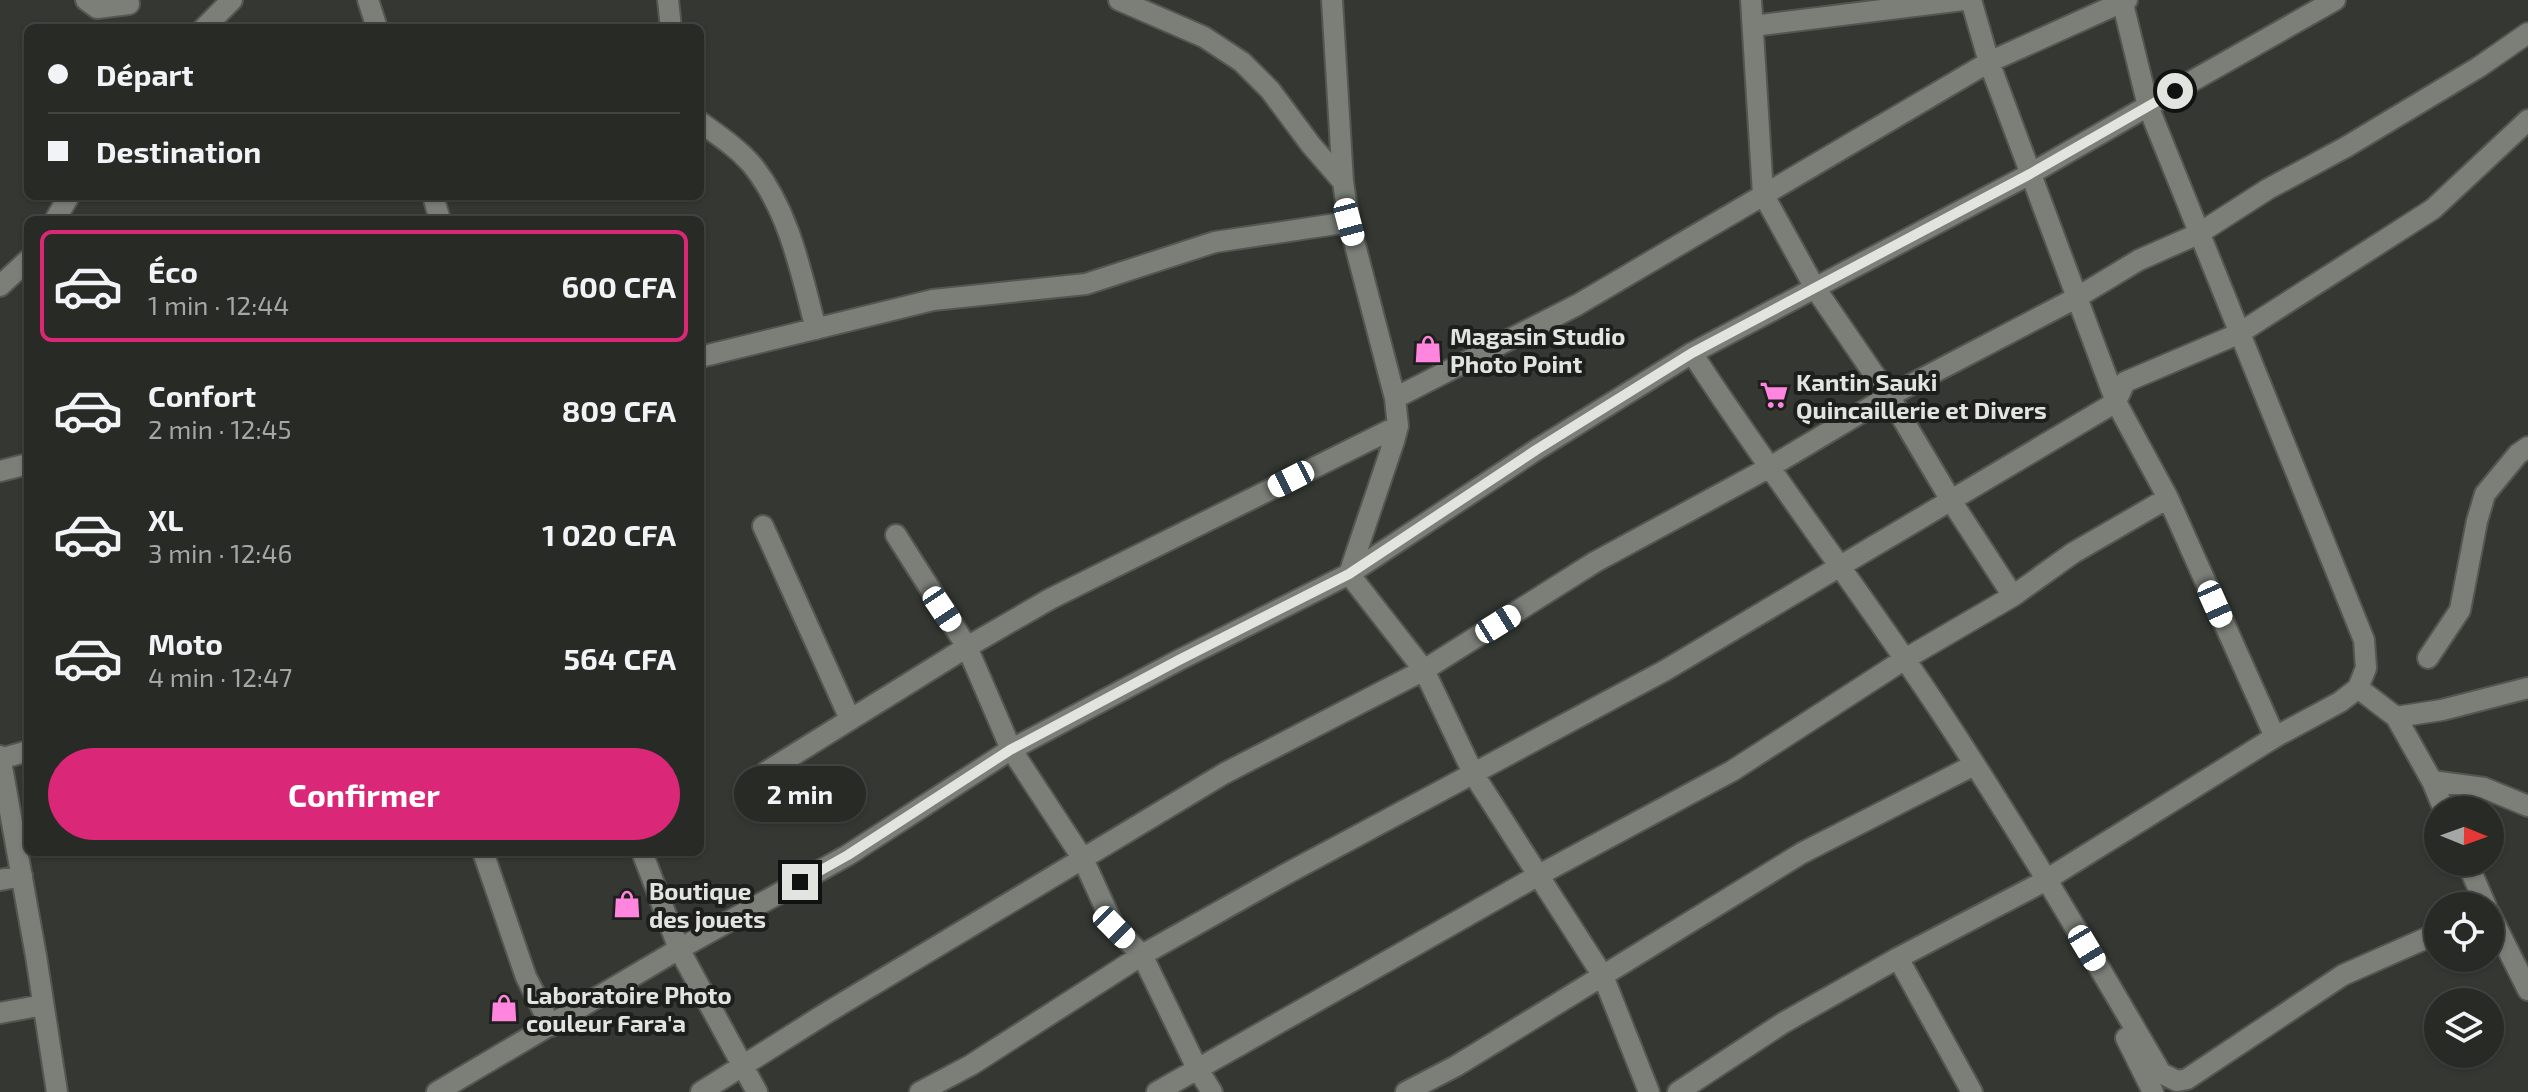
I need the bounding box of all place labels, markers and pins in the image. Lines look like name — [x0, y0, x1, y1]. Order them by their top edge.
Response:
place label: Magasin Studio Photo Point — [1450, 321, 1625, 378]
shop icon: Magasin Studio Photo Point — [1413, 334, 1443, 364]
place label: Kantin Sauki Quincaillerie et Divers — [1796, 367, 2047, 425]
supermarket icon: Kantin Sauki Quincaillerie et Divers — [1759, 380, 1789, 410]
place label: Boutique des jouets — [649, 876, 766, 933]
shop icon: Boutique des jouets — [612, 889, 642, 919]
place label: Laboratoire Photo couleur Fara'a — [526, 980, 732, 1037]
shop icon: Laboratoire Photo couleur Fara'a — [489, 993, 519, 1023]

